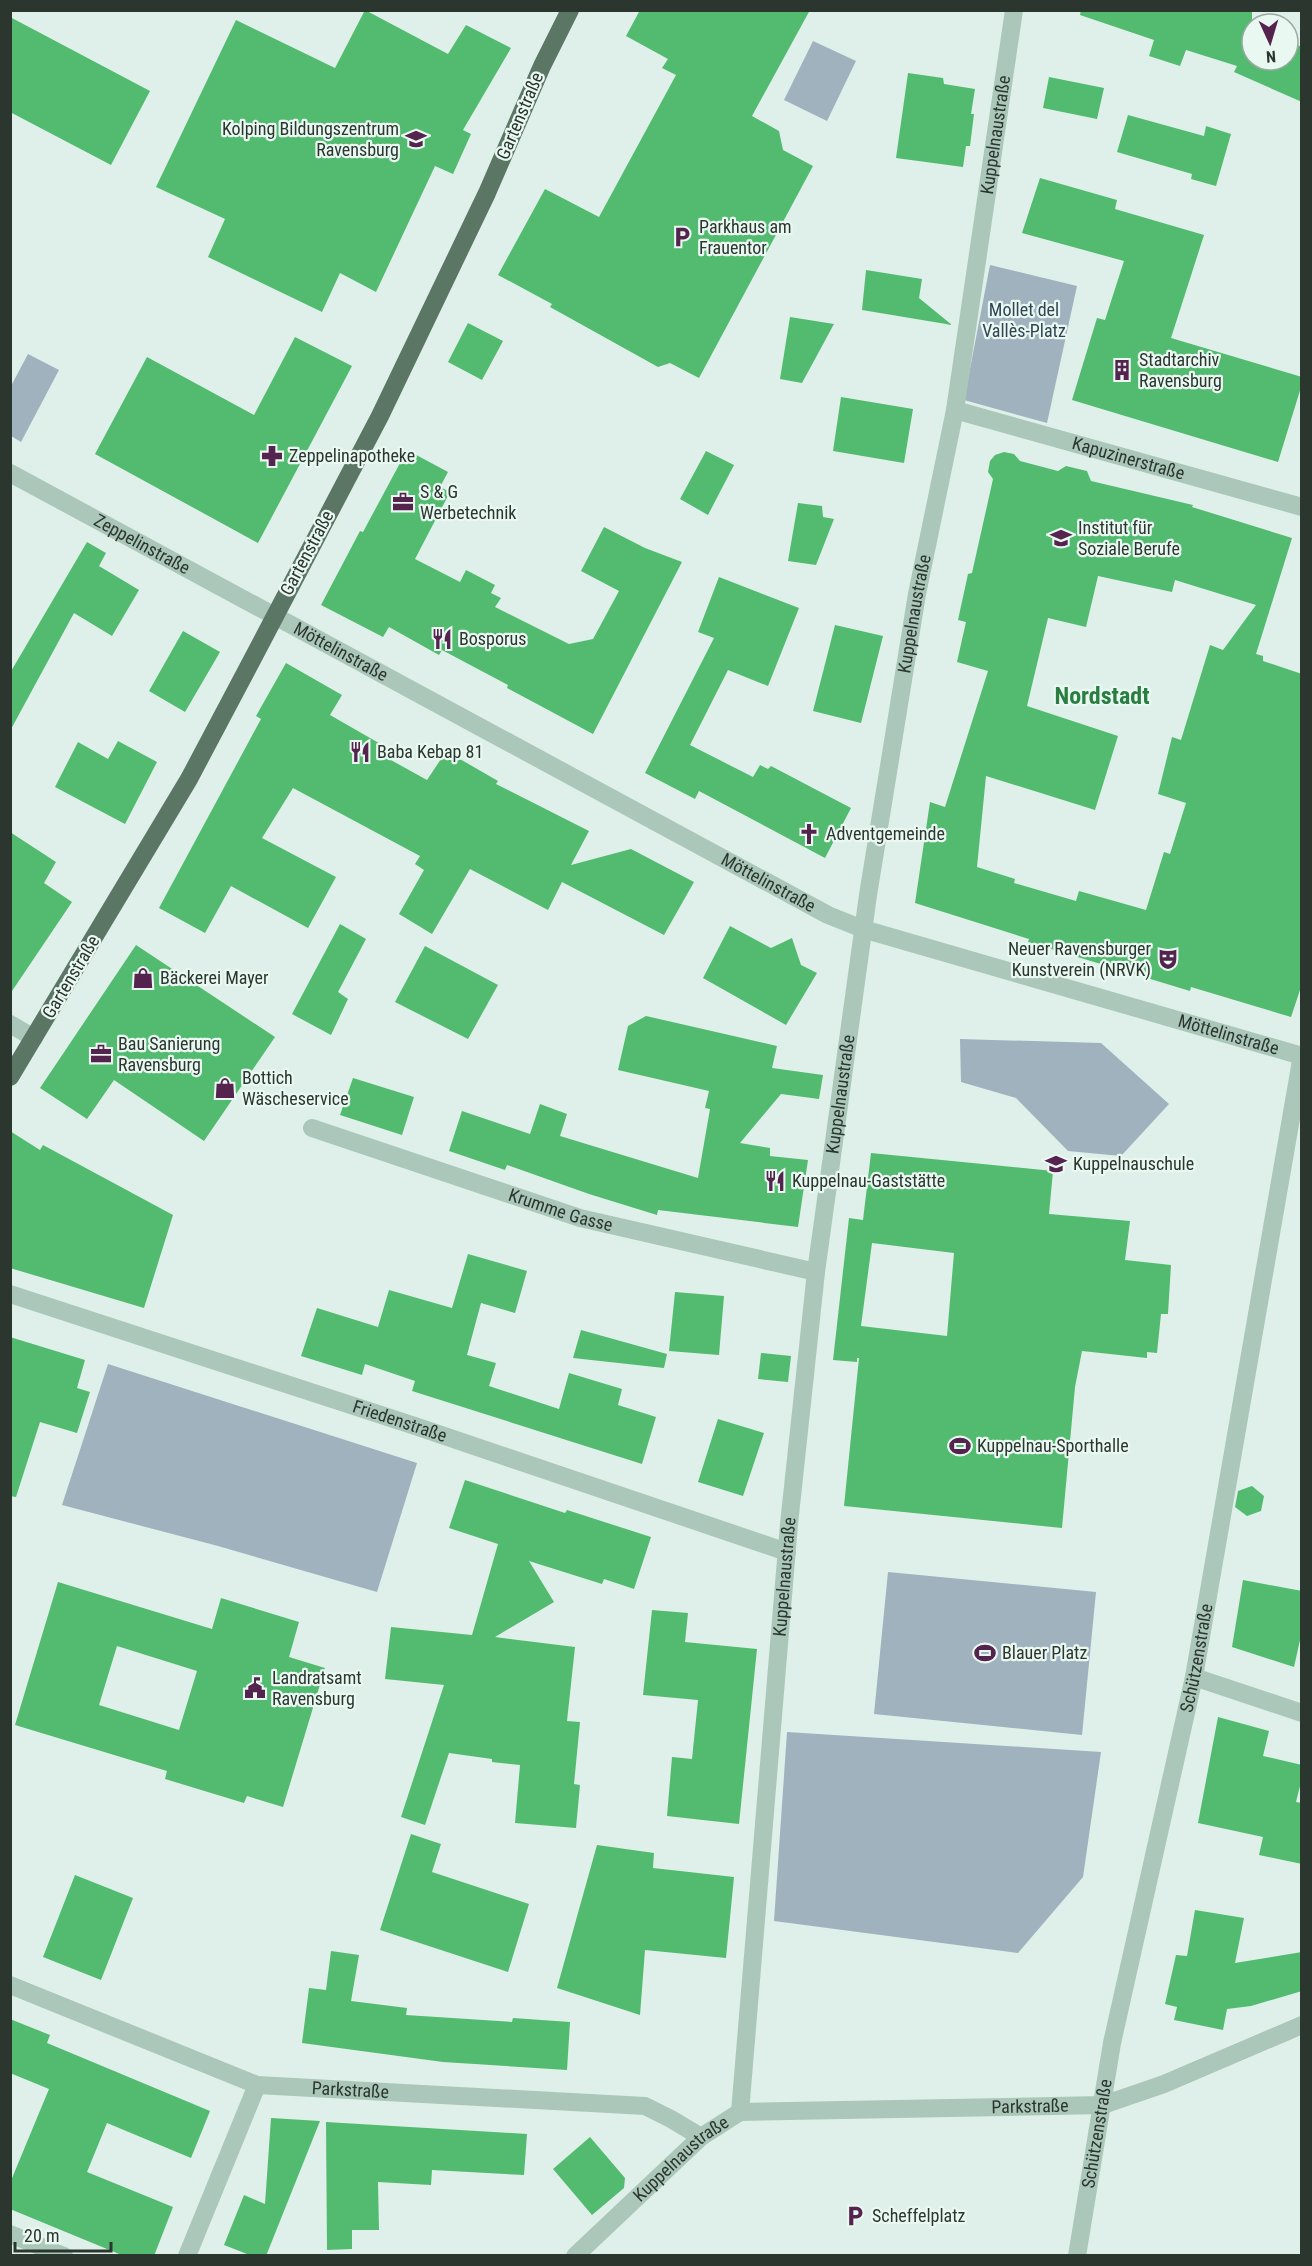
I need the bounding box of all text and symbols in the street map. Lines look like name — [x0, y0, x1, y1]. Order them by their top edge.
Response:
north arrow — [1240, 12, 1300, 72]
text: N — [1265, 47, 1277, 66]
street label: Gartenstraße — [492, 69, 547, 163]
street label: Kuppelnaustraße — [976, 74, 1014, 196]
place label: Kolping Bildungszentrum Ravensburg — [222, 118, 399, 160]
school or university icon: Kolping Bildungszentrum Ravensburg — [404, 127, 428, 151]
place label: Parkhaus am Frauentor — [699, 216, 792, 258]
parking icon: Parkhaus am Frauentor — [670, 225, 694, 249]
park label: Mollet del Vallès-Platz — [982, 299, 1066, 341]
place label: Stadtarchiv Ravensburg — [1139, 349, 1222, 391]
building icon: Stadtarchiv Ravensburg — [1110, 358, 1134, 382]
street label: Kapuzinerstraße — [1070, 432, 1187, 484]
pharmacy icon: Zeppelinapotheke — [260, 444, 284, 468]
place label: Zeppelinapotheke — [289, 445, 415, 466]
place label: S & G Werbetechnik — [420, 481, 516, 523]
office icon: S & G Werbetechnik — [391, 490, 415, 514]
street label: Gartenstraße — [276, 507, 338, 599]
street label: Zeppelinstraße — [91, 509, 194, 578]
place label: Institut für Soziale Berufe — [1078, 517, 1180, 559]
school or university icon: Institut für Soziale Berufe — [1049, 526, 1073, 550]
street label: Kuppelnaustraße — [893, 553, 935, 675]
street label: Möttelinstraße — [290, 617, 392, 685]
restaurant icon: Bosporus — [430, 627, 454, 651]
place label: Bosporus — [459, 628, 526, 649]
district label: Nordstadt — [1054, 682, 1150, 710]
restaurant icon: Baba Kebap 81 — [348, 740, 372, 764]
place label: Baba Kebap 81 — [377, 741, 483, 762]
church icon: Adventgemeinde — [797, 822, 821, 846]
place label: Adventgemeinde — [826, 823, 945, 844]
street label: Möttelinstraße — [718, 848, 819, 916]
street label: Gartenstraße — [38, 932, 103, 1022]
place label: Neuer Ravensburger Kunstverein (NRVK) — [1008, 938, 1152, 981]
theatre icon: Neuer Ravensburger Kunstverein (NRVK) — [1156, 947, 1180, 971]
shop icon: Bäckerei Mayer — [131, 966, 155, 990]
place label: Bäckerei Mayer — [160, 967, 269, 988]
street label: Möttelinstraße — [1176, 1010, 1282, 1059]
place label: Bau Sanierung Ravensburg — [118, 1033, 220, 1075]
street label: Kuppelnaustraße — [821, 1033, 859, 1155]
office icon: Bau Sanierung Ravensburg — [89, 1042, 113, 1066]
place label: Bottich Wäscheservice — [242, 1067, 349, 1109]
shop icon: Bottich Wäscheservice — [213, 1076, 237, 1100]
school or university icon: Kuppelnauschule — [1044, 1152, 1068, 1176]
place label: Kuppelnauschule — [1073, 1153, 1194, 1174]
restaurant icon: Kuppelnau-Gaststätte — [763, 1169, 787, 1193]
place label: Kuppelnau-Gaststätte — [792, 1170, 945, 1191]
street label: Krumme Gasse — [506, 1184, 615, 1235]
street label: Friedenstraße — [350, 1395, 450, 1446]
sports icon: Kuppelnau-Sporthalle — [948, 1434, 972, 1458]
place label: Kuppelnau-Sporthalle — [977, 1435, 1129, 1456]
street label: Kuppelnaustraße — [769, 1516, 800, 1637]
street label: Schützenstraße — [1175, 1602, 1217, 1714]
sports icon: Blauer Platz — [973, 1641, 997, 1665]
place label: Blauer Platz — [1002, 1642, 1087, 1663]
place label: Landratsamt Ravensburg — [272, 1667, 362, 1709]
public building icon: Landratsamt Ravensburg — [243, 1676, 267, 1700]
street label: Parkstraße — [311, 2077, 390, 2102]
street label: Schützenstraße — [1077, 2077, 1116, 2190]
street label: Parkstraße — [991, 2095, 1069, 2117]
street label: Kuppelnaustraße — [629, 2111, 732, 2206]
parking icon: Scheffelplatz — [843, 2204, 867, 2228]
place label: Scheffelplatz — [872, 2205, 965, 2226]
scale bar — [15, 2215, 111, 2253]
text: 20 m — [24, 2225, 59, 2246]

